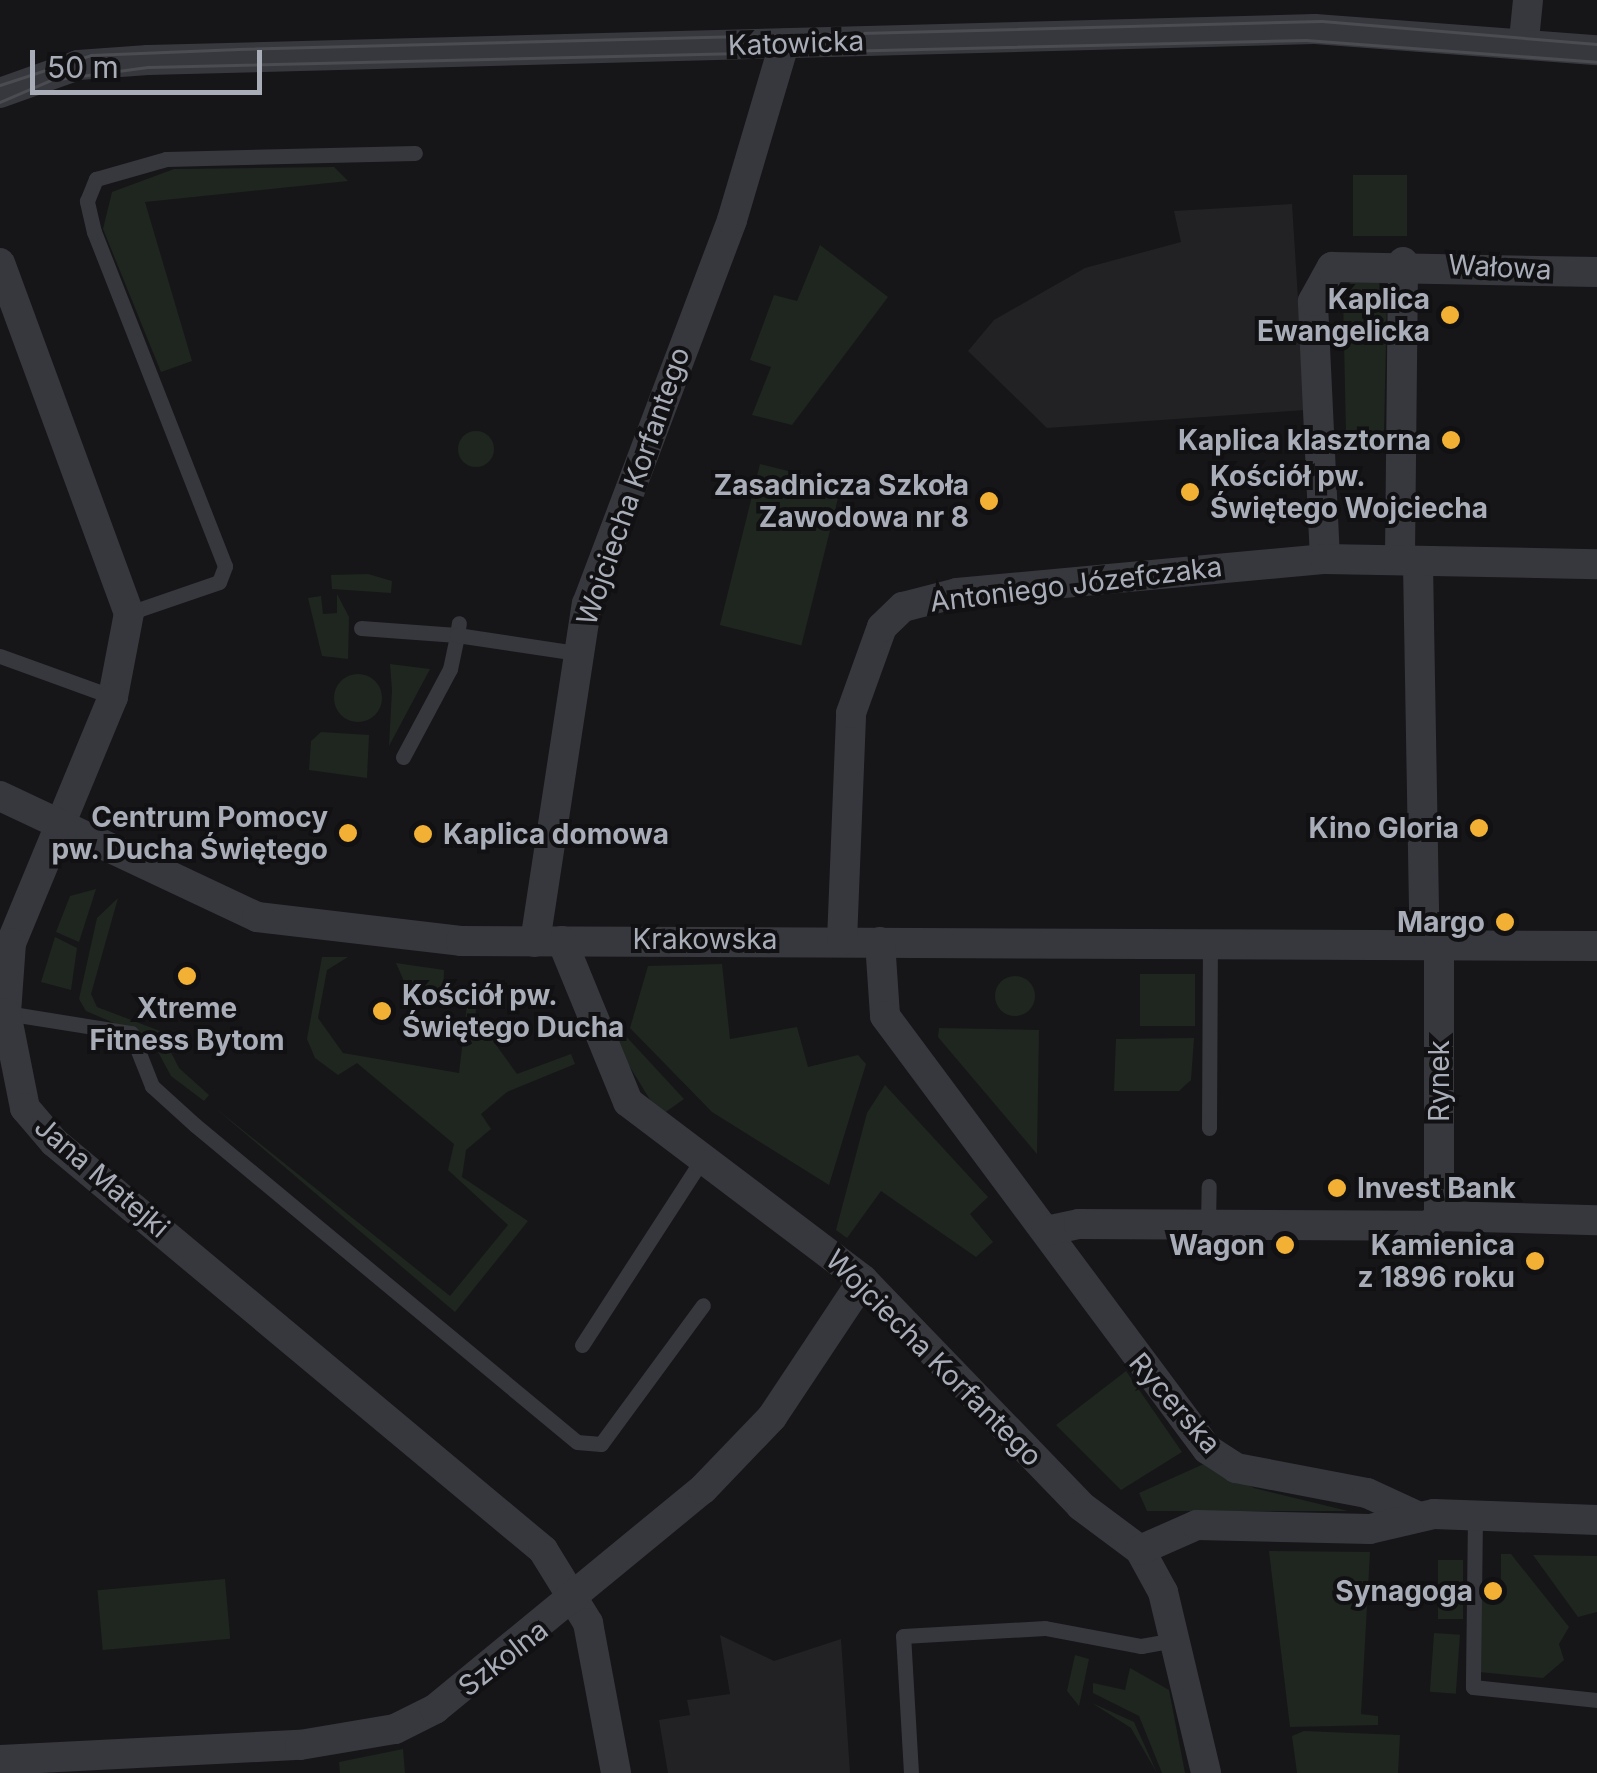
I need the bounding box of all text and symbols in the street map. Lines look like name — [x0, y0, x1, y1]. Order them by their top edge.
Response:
street label: Katowicka — [727, 24, 865, 62]
scale bar — [35, 30, 268, 92]
text: 50 m — [47, 49, 119, 85]
street label: Wałowa — [1447, 248, 1553, 286]
place label: Kaplica Ewangelicka — [1257, 282, 1430, 348]
marker: Kaplica Ewangelicka — [1439, 304, 1461, 326]
street label: Wojciecha Korfantego — [570, 343, 696, 629]
place label: Kaplica klasztorna — [1178, 423, 1431, 457]
marker: Kaplica klasztorna — [1440, 429, 1462, 451]
place label: Kościół pw. Świętego Wojciecha — [1210, 459, 1488, 525]
place label: Zasadnicza Szkoła Zawodowa nr 8 — [714, 468, 969, 534]
marker: Kościół pw. Świętego Wojciecha — [1179, 481, 1201, 503]
marker: Zasadnicza Szkoła Zawodowa nr 8 — [978, 490, 1000, 512]
street label: Antoniego Józefczaka — [928, 549, 1224, 619]
place label: Centrum Pomocy pw. Ducha Świętego — [51, 800, 328, 866]
place label: Kino Gloria — [1309, 811, 1459, 845]
place label: Kaplica domowa — [443, 817, 669, 851]
marker: Kino Gloria — [1468, 817, 1490, 839]
marker: Centrum Pomocy pw. Ducha Świętego — [337, 822, 359, 844]
marker: Kaplica domowa — [412, 823, 434, 845]
place label: Margo — [1397, 905, 1485, 939]
marker: Margo — [1494, 911, 1516, 933]
street label: Krakowska — [633, 922, 777, 956]
marker: Xtreme Fitness Bytom — [176, 965, 198, 987]
place label: Kościół pw. Świętego Ducha — [402, 978, 624, 1044]
place label: Xtreme Fitness Bytom — [90, 991, 284, 1057]
marker: Kościół pw. Świętego Ducha — [371, 1000, 393, 1022]
street label: Rynek — [1422, 1040, 1456, 1122]
street label: Jana Matejki — [28, 1110, 176, 1244]
place label: Invest Bank — [1357, 1171, 1516, 1205]
marker: Invest Bank — [1326, 1177, 1348, 1199]
place label: Wagon — [1169, 1228, 1265, 1262]
place label: Kamienica z 1896 roku — [1357, 1228, 1515, 1294]
marker: Wagon — [1274, 1234, 1296, 1256]
street label: Wojciecha Korfantego — [819, 1243, 1049, 1473]
marker: Kamienica z 1896 roku — [1524, 1250, 1546, 1272]
street label: Rycerska — [1122, 1346, 1228, 1460]
place label: Synagoga — [1335, 1574, 1473, 1608]
marker: Synagoga — [1482, 1580, 1504, 1602]
street label: Szkolna — [452, 1613, 554, 1703]

